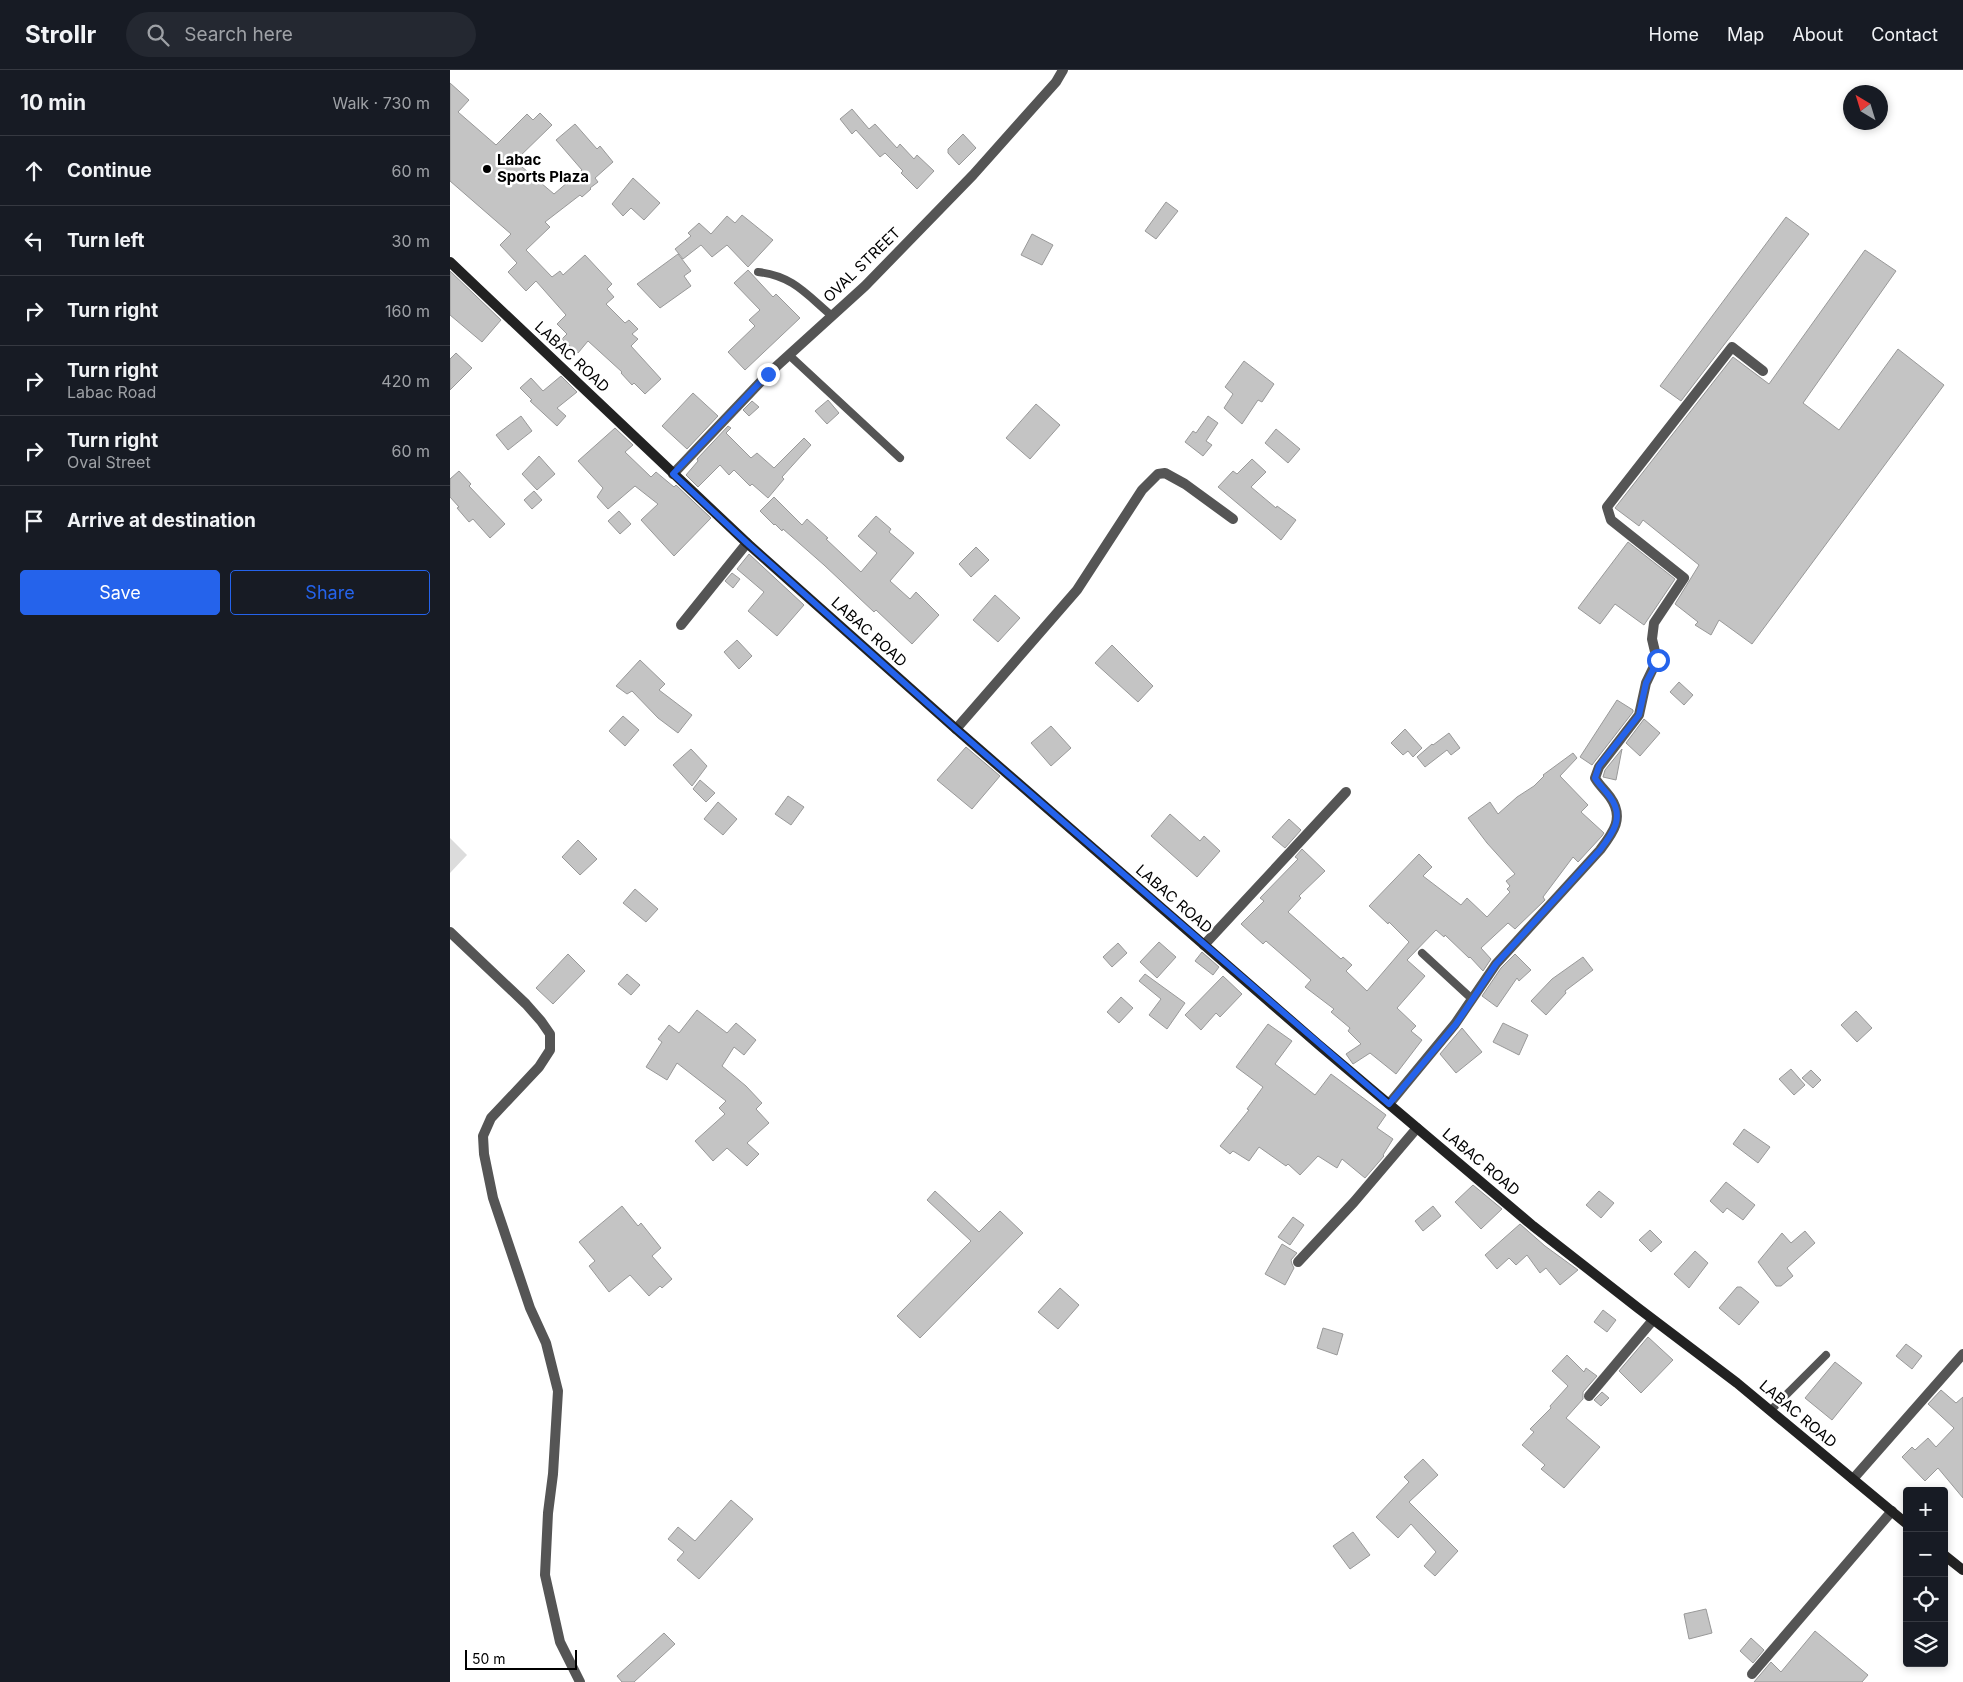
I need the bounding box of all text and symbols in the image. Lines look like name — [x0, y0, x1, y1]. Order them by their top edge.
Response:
search box — [126, 12, 476, 57]
text: Strollr — [25, 20, 96, 49]
icon: search — [144, 21, 172, 49]
text: Search here — [184, 23, 293, 46]
text: Home — [1649, 24, 1699, 45]
text: Map — [1727, 24, 1764, 45]
text: About — [1792, 24, 1843, 45]
text: Contact — [1871, 24, 1938, 45]
north arrow — [1843, 85, 1888, 130]
text: 10 min — [20, 90, 86, 115]
text: Walk · 730 m — [333, 93, 430, 113]
place label: Labac Sports Plaza — [497, 150, 589, 186]
icon: ahead — [20, 157, 48, 185]
text: Continue — [67, 159, 152, 182]
text: 60 m — [391, 161, 430, 181]
marker: Labac Sports Plaza — [481, 163, 493, 175]
street label: OVAL STREET — [819, 223, 904, 306]
icon: left — [20, 227, 48, 255]
text: Turn left — [67, 229, 145, 252]
text: 30 m — [392, 231, 430, 251]
icon: right — [20, 297, 48, 325]
text: Turn right — [67, 299, 158, 322]
text: 160 m — [385, 301, 430, 321]
street label: LABAC ROAD — [531, 317, 614, 396]
text: Turn right — [67, 359, 158, 382]
route end — [757, 363, 780, 386]
icon: right — [20, 367, 48, 395]
text: 420 m — [381, 371, 430, 391]
text: Labac Road — [67, 382, 156, 402]
text: Turn right — [67, 429, 158, 452]
icon: right — [20, 437, 48, 465]
text: 60 m — [391, 441, 430, 461]
text: Oval Street — [67, 452, 151, 472]
icon: arrive — [20, 507, 48, 535]
text: Arrive at destination — [67, 509, 256, 532]
button: Save — [20, 570, 220, 615]
button: Share — [230, 570, 430, 615]
street label: LABAC ROAD — [828, 593, 911, 671]
route start — [1647, 649, 1670, 672]
street label: LABAC ROAD — [1132, 860, 1217, 937]
street label: LABAC ROAD — [1439, 1124, 1524, 1200]
street label: LABAC ROAD — [1756, 1376, 1841, 1452]
map controls — [1903, 1487, 1948, 1667]
button: + — [1903, 1487, 1948, 1532]
button: − — [1903, 1532, 1948, 1577]
button: locate — [1903, 1577, 1948, 1622]
button: layers — [1903, 1622, 1948, 1667]
scale bar — [465, 1647, 578, 1670]
text: 50 m — [472, 1650, 506, 1667]

